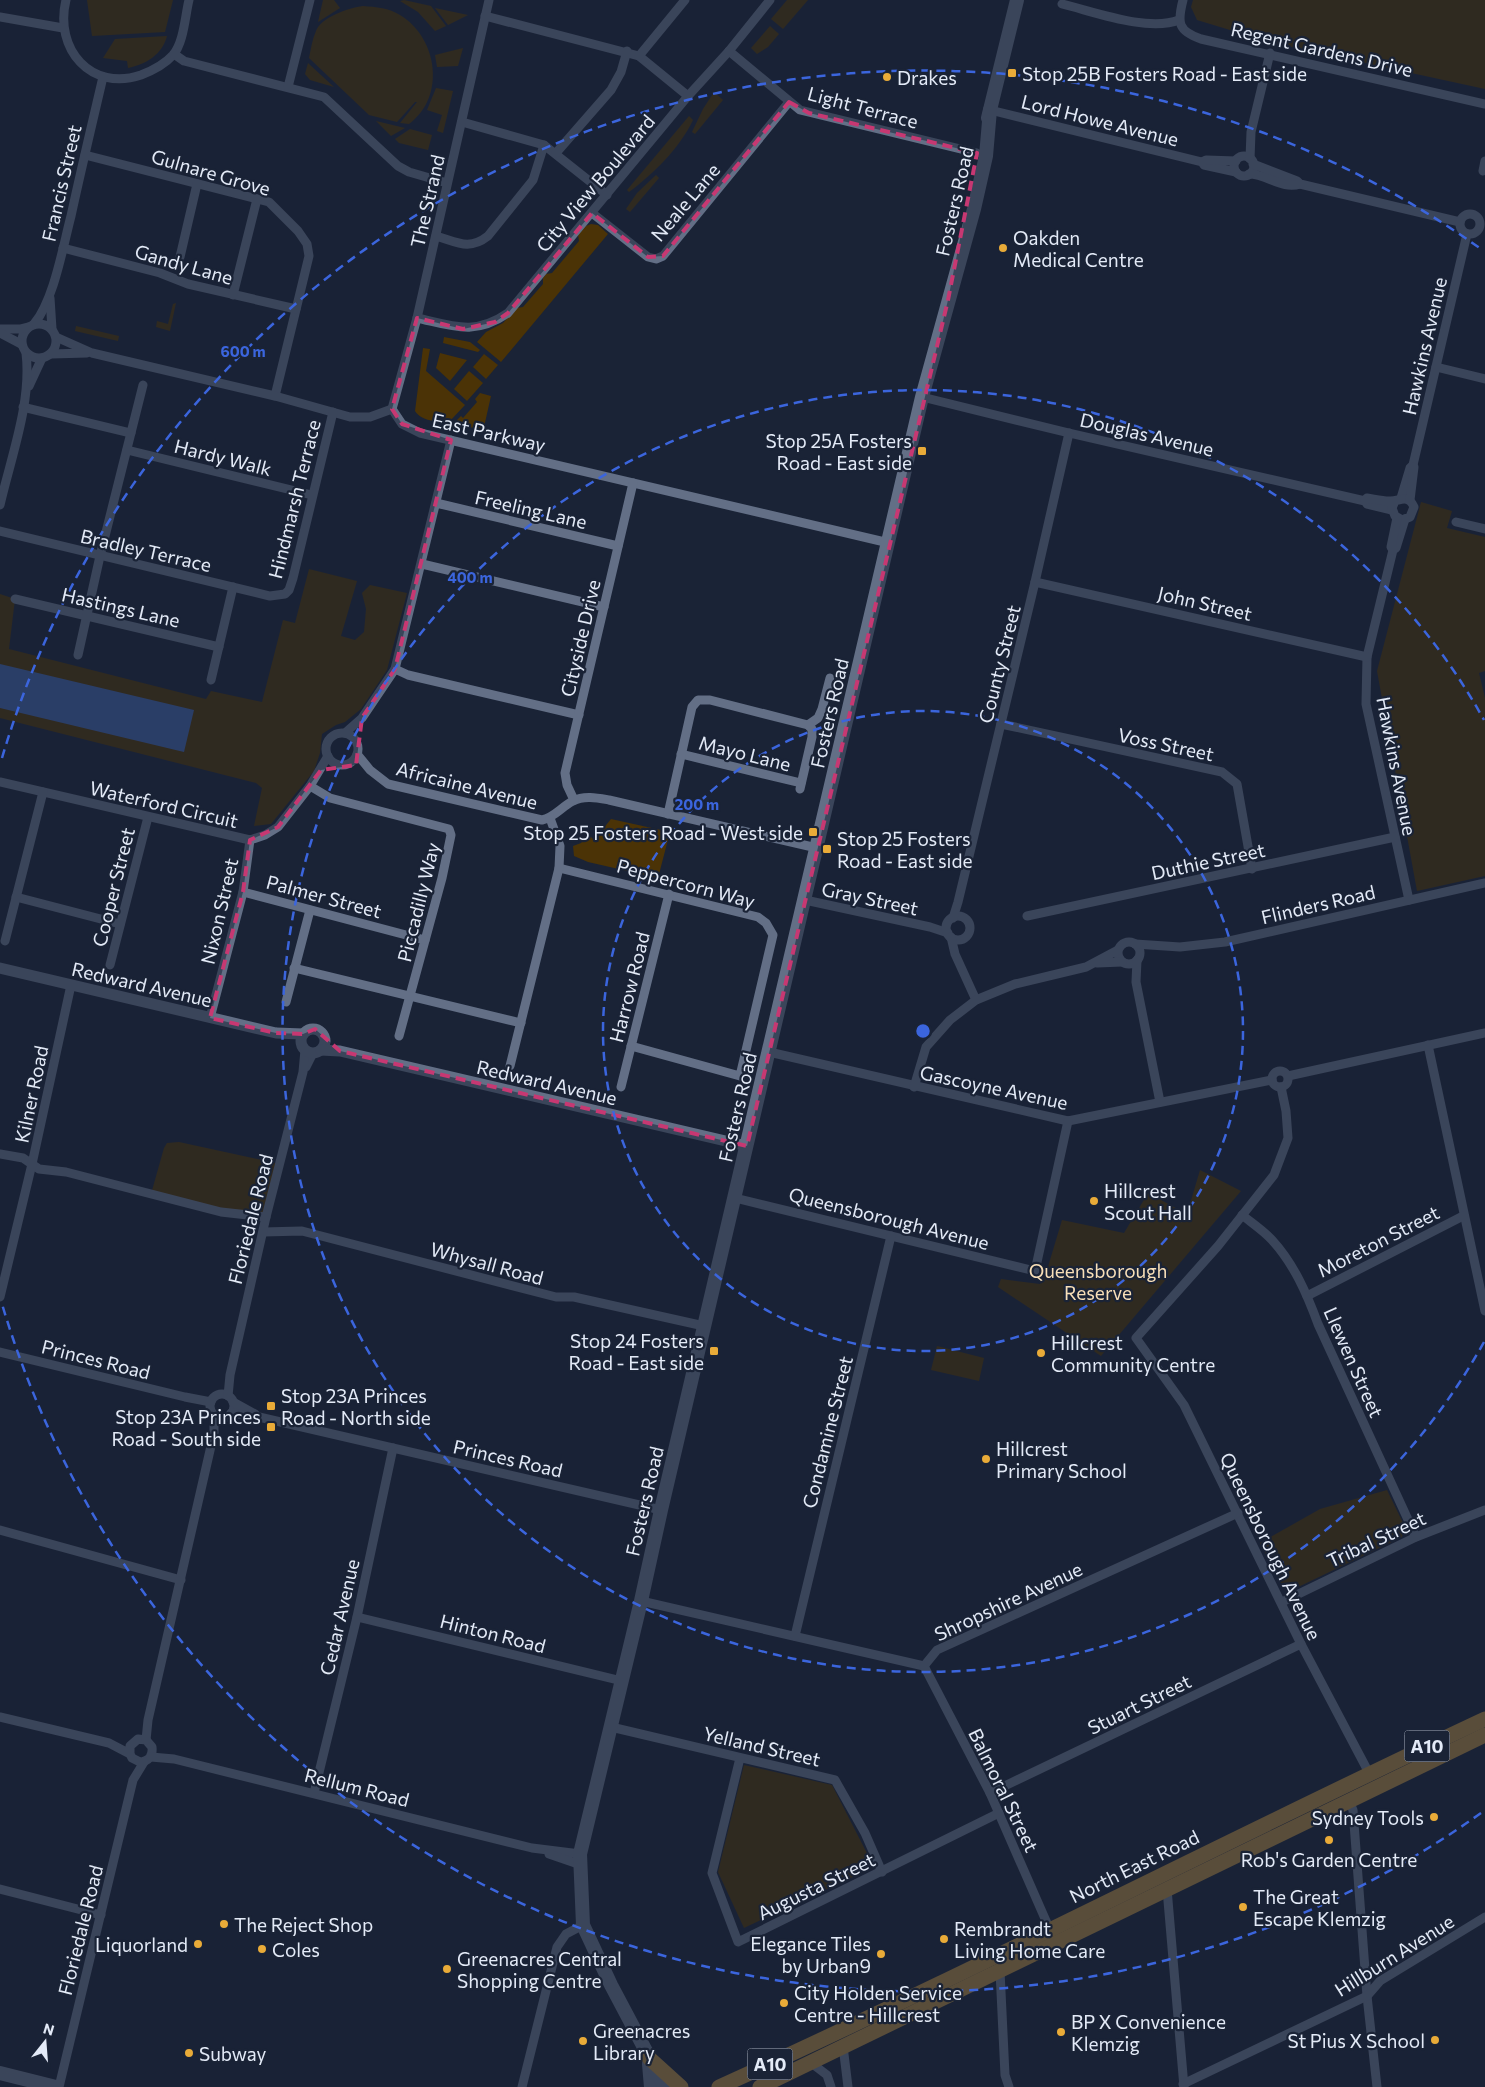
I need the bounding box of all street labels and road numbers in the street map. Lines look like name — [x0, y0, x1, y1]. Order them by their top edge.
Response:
street label: Regent Gardens Drive — [1229, 17, 1415, 81]
street label: Light Terrace — [805, 81, 921, 133]
street label: Lord Howe Avenue — [1019, 89, 1181, 151]
street label: City View Boulevard — [531, 110, 659, 256]
street label: Francis Street — [36, 122, 86, 244]
street label: Gulnare Grove — [149, 144, 273, 200]
street label: Fosters Road — [930, 144, 978, 258]
street label: The Strand — [405, 152, 449, 250]
street label: Neale Lane — [646, 158, 724, 246]
street label: Gandy Lane — [132, 239, 236, 289]
street label: Hawkins Avenue — [1397, 275, 1451, 417]
street label: Douglas Avenue — [1078, 407, 1216, 461]
street label: East Parkway — [430, 408, 548, 456]
street label: Hindmarsh Terrace — [263, 417, 325, 581]
street label: Hardy Walk — [172, 434, 274, 480]
street label: Freeling Lane — [473, 485, 589, 533]
street label: Bradley Terrace — [78, 524, 214, 576]
street label: Cityside Drive — [555, 577, 605, 699]
street label: John Street — [1156, 581, 1255, 625]
street label: Hastings Lane — [60, 582, 182, 632]
street label: County Street — [973, 602, 1025, 725]
street label: Fosters Road — [805, 656, 853, 770]
street label: Hawkins Avenue — [1372, 695, 1422, 837]
street label: Voss Street — [1116, 723, 1216, 765]
street label: Mayo Lane — [697, 730, 793, 776]
street label: Africaine Avenue — [394, 756, 540, 814]
street label: Waterford Circuit — [88, 776, 241, 832]
street label: Cooper Street — [87, 825, 139, 949]
street label: Duthie Street — [1149, 838, 1267, 884]
street label: Piccadilly Way — [392, 840, 444, 964]
street label: Peppercorn Way — [614, 853, 758, 913]
street label: Nixon Street — [196, 855, 242, 966]
street label: Palmer Street — [264, 870, 384, 922]
street label: Gray Street — [820, 877, 921, 920]
street label: Flinders Road — [1259, 880, 1377, 928]
street label: Harrow Road — [604, 929, 654, 1045]
street label: Redward Avenue — [70, 957, 214, 1011]
street label: Kilner Road — [9, 1043, 53, 1145]
street label: Fosters Road — [713, 1050, 761, 1164]
street label: Redward Avenue — [475, 1055, 619, 1109]
street label: Gascoyne Avenue — [918, 1060, 1070, 1114]
street label: Floriedale Road — [223, 1152, 277, 1286]
street label: Queensborough Avenue — [786, 1182, 992, 1254]
street label: Moreton Street — [1313, 1200, 1443, 1282]
street label: Whysall Road — [428, 1237, 546, 1289]
street label: Llewen Street — [1319, 1303, 1389, 1421]
street label: Princes Road — [39, 1334, 153, 1384]
street label: Condamine Street — [797, 1353, 857, 1510]
street label: Princes Road — [451, 1434, 565, 1482]
street label: Fosters Road — [620, 1444, 668, 1558]
street label: Queensborough Avenue — [1216, 1449, 1326, 1643]
street label: Tribal Street — [1323, 1506, 1429, 1572]
street label: Cedar Avenue — [314, 1557, 364, 1677]
street label: Shropshire Avenue — [930, 1557, 1086, 1645]
street label: Hinton Road — [438, 1609, 548, 1657]
street label: Stuart Street — [1084, 1669, 1195, 1739]
street label: Yelland Street — [701, 1721, 823, 1771]
street label: Balmoral Street — [964, 1725, 1044, 1856]
road number: A10 — [1404, 1730, 1450, 1762]
street label: Rellum Road — [302, 1763, 412, 1811]
street label: North East Road — [1066, 1825, 1202, 1907]
street label: Augusta Street — [753, 1847, 879, 1924]
street label: Floriedale Road — [53, 1863, 107, 1997]
street label: Hillburn Avenue — [1330, 1909, 1458, 2001]
road number: A10 — [748, 2048, 792, 2080]

